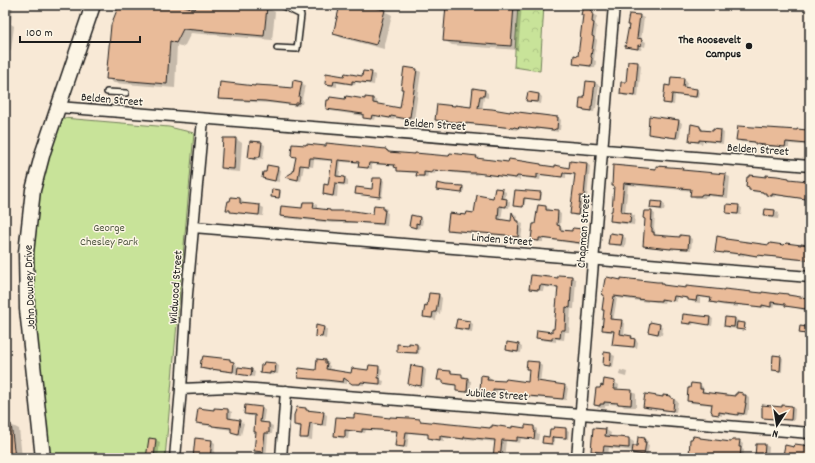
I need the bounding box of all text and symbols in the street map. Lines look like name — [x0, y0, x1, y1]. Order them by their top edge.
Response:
scale bar — [20, 18, 140, 44]
text: 100 m — [26, 25, 53, 42]
place label: The Roosevelt Campus — [678, 32, 742, 63]
marker: The Roosevelt Campus — [744, 41, 754, 51]
street label: Belden Street — [80, 89, 144, 112]
street label: Belden Street — [403, 115, 467, 136]
street label: Belden Street — [726, 140, 790, 161]
street label: Chapman Street — [573, 193, 596, 269]
park label: George Chesley Park — [80, 220, 138, 251]
street label: Linden Street — [471, 229, 534, 252]
street label: John Downey Drive — [21, 245, 40, 329]
street label: Wildwood Street — [165, 249, 188, 324]
street label: Jubilee Street — [465, 385, 529, 406]
north arrow — [757, 405, 797, 445]
text: N — [770, 424, 780, 441]

